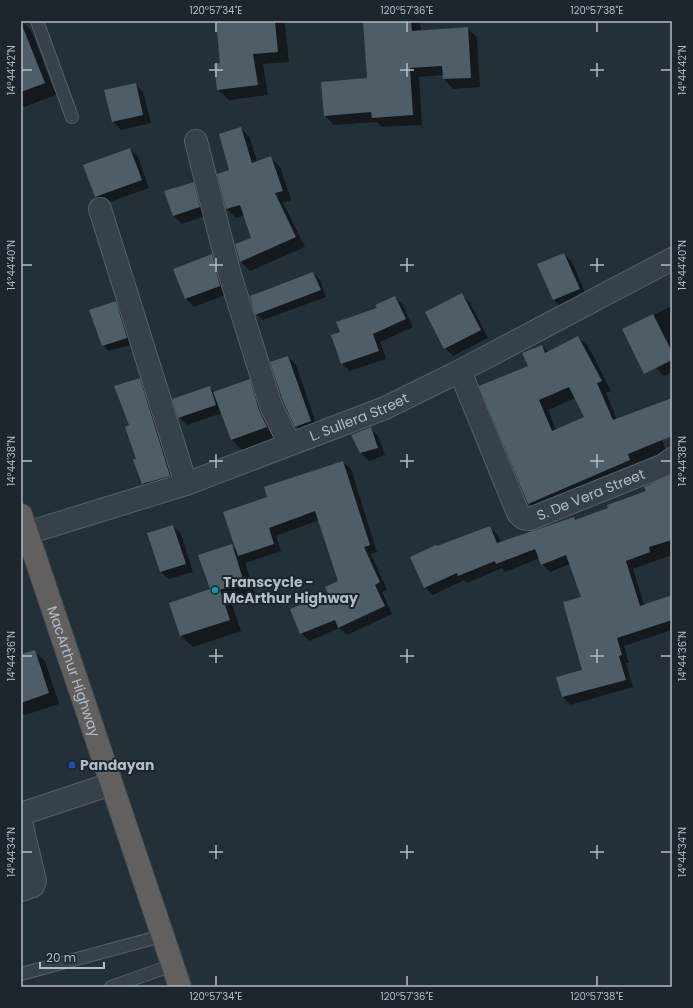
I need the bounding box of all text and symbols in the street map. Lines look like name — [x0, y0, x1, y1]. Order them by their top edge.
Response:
text: 120°57'34"E — [190, 3, 242, 18]
text: 120°57'36"E — [381, 3, 433, 18]
text: 120°57'38"E — [571, 3, 623, 18]
text: 14°44'42"N — [4, 45, 19, 95]
text: 14°44'42"N — [675, 45, 690, 95]
text: 14°44'40"N — [4, 240, 19, 290]
text: 14°44'40"N — [675, 240, 690, 290]
street label: L. Sullera Street — [307, 388, 412, 446]
text: 14°44'38"N — [4, 436, 19, 486]
text: 14°44'38"N — [675, 436, 690, 486]
street label: S. De Vera Street — [534, 464, 648, 525]
place label: Transcycle - McArthur Highway — [223, 572, 358, 608]
marker: Transcycle - McArthur Highway — [210, 585, 220, 595]
street label: MacArthur Highway — [42, 603, 105, 740]
text: 14°44'36"N — [4, 631, 19, 681]
text: 14°44'36"N — [675, 631, 690, 681]
place label: Pandayan — [80, 755, 154, 775]
marker: Pandayan — [67, 760, 77, 770]
text: 14°44'34"N — [4, 827, 19, 877]
text: 14°44'34"N — [675, 827, 690, 877]
scale bar — [40, 944, 104, 970]
text: 20 m — [46, 949, 76, 966]
text: 120°57'34"E — [190, 989, 242, 1004]
text: 120°57'36"E — [381, 989, 433, 1004]
text: 120°57'38"E — [571, 989, 623, 1004]

